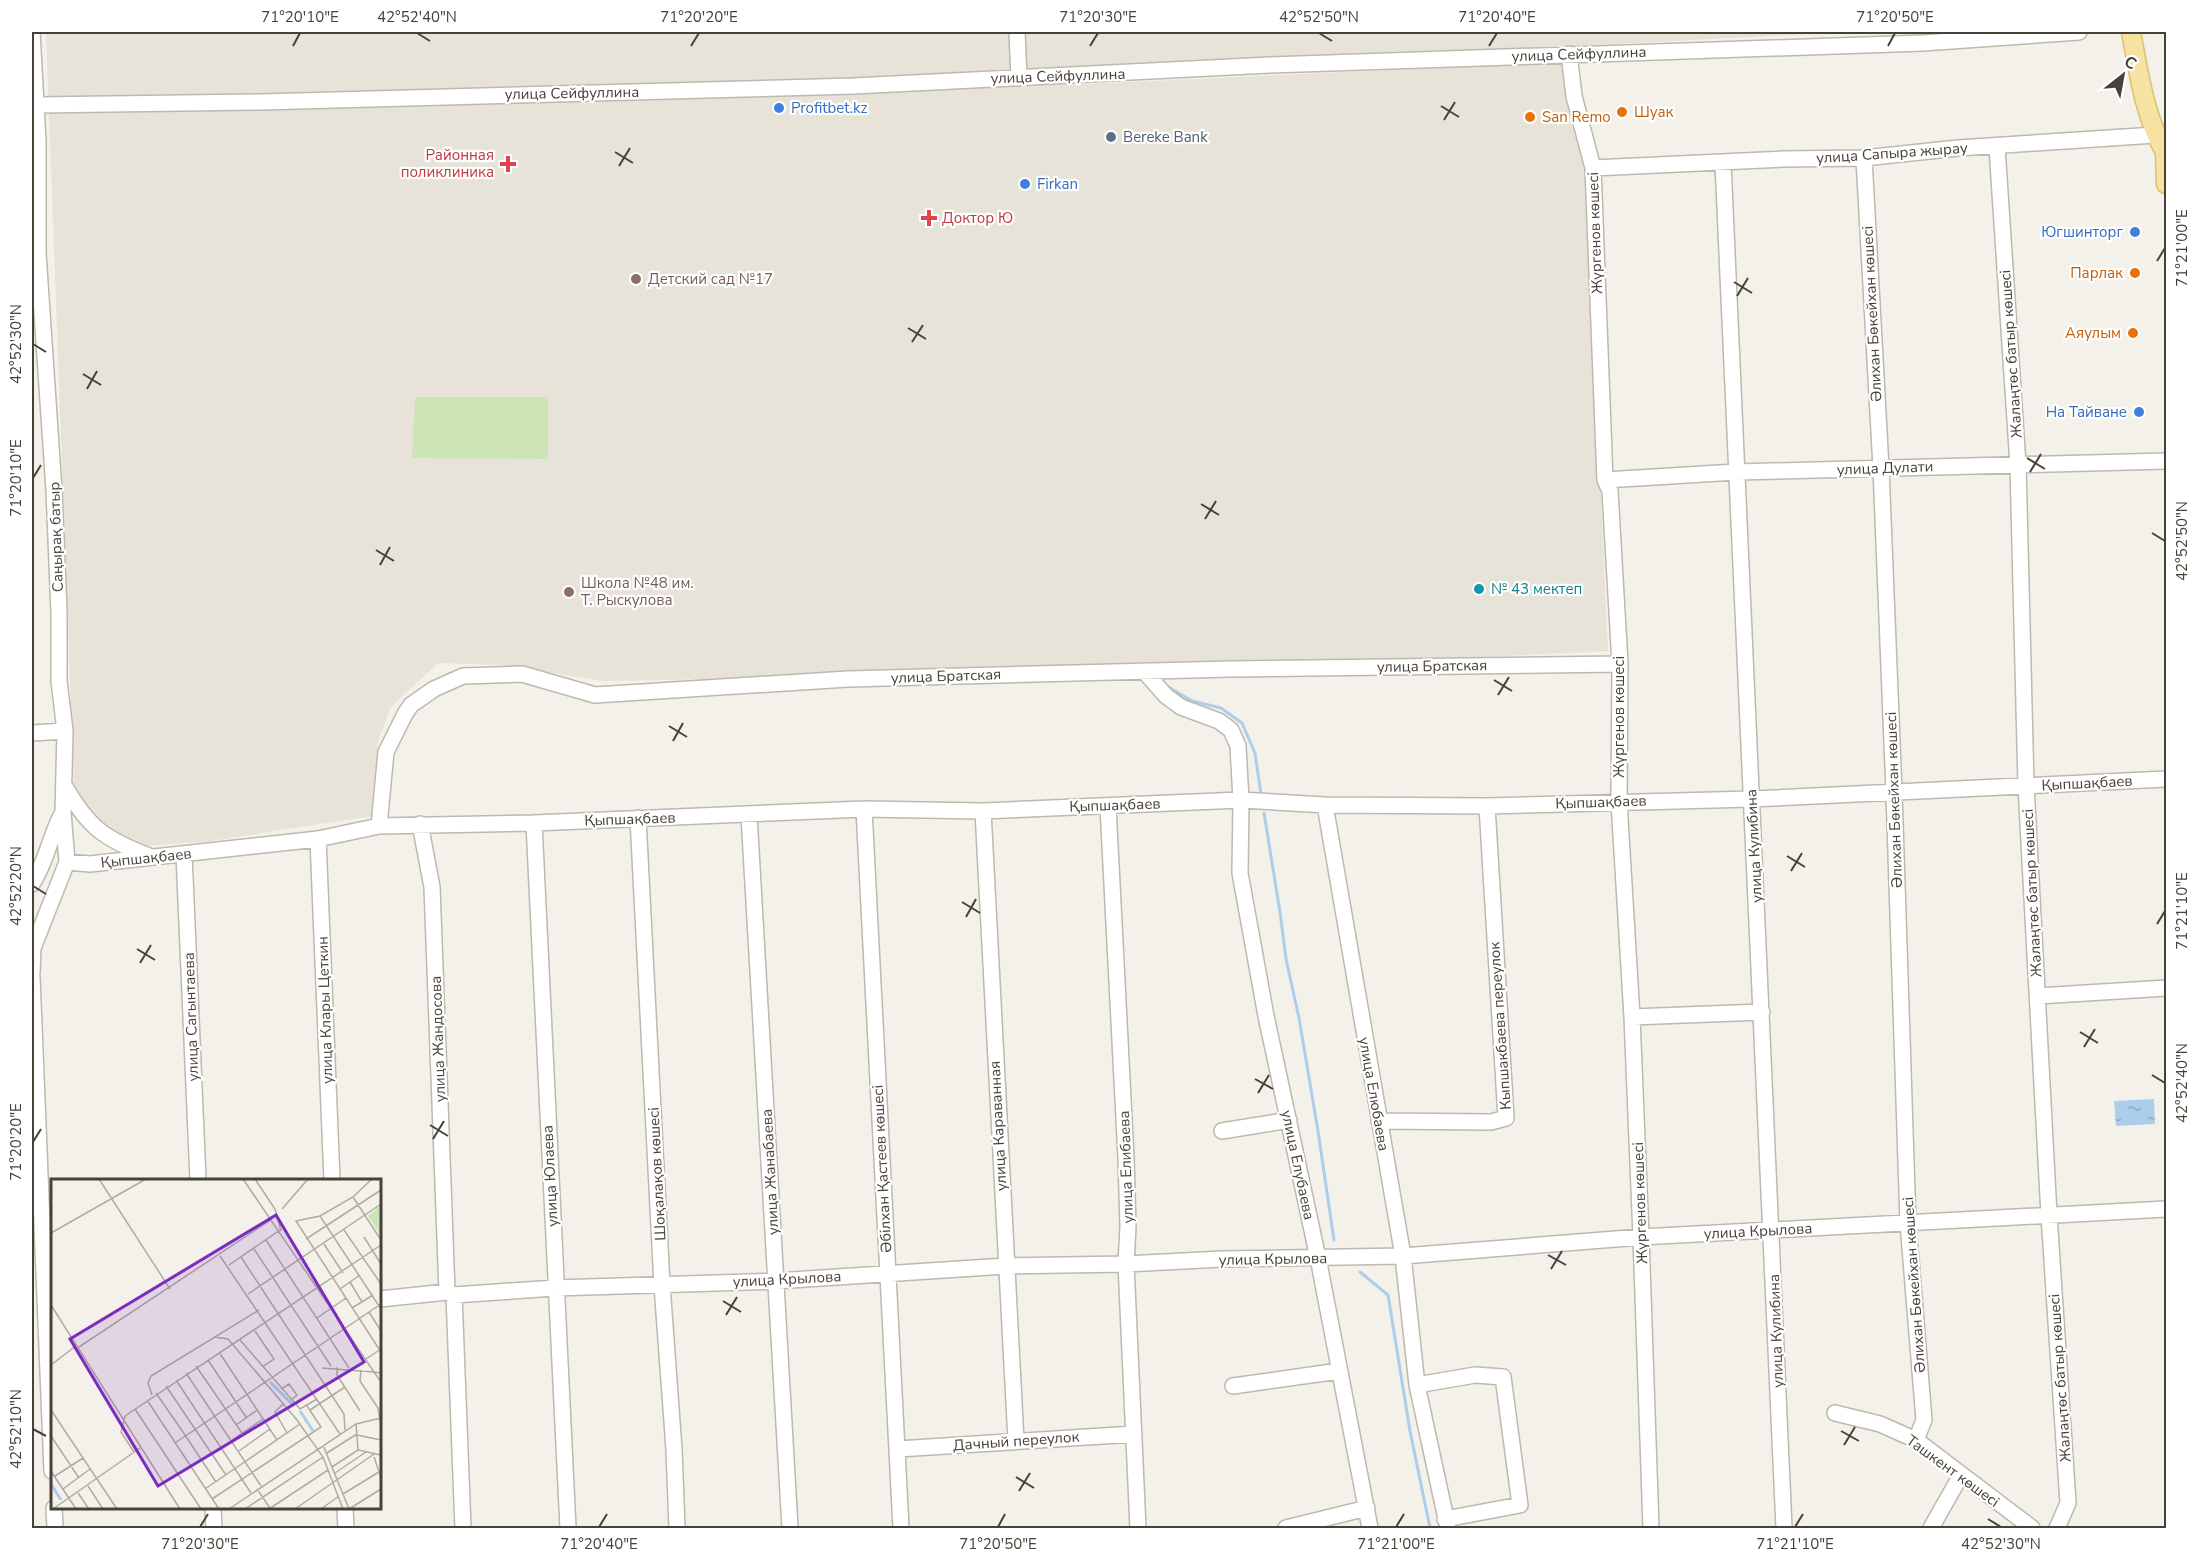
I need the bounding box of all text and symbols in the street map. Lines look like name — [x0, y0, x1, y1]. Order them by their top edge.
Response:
text: 71°20'10"E — [261, 7, 339, 27]
text: 42°52'40"N — [377, 7, 457, 27]
text: 71°20'20"E — [660, 7, 738, 27]
text: 71°20'30"E — [1059, 7, 1137, 27]
text: 42°52'50"N — [1279, 7, 1359, 27]
text: 71°20'40"E — [1458, 7, 1536, 27]
text: 71°20'50"E — [1856, 7, 1934, 27]
street label: улица Сейфуллина — [1511, 42, 1647, 66]
north arrow — [2093, 45, 2153, 105]
text: С — [2120, 51, 2141, 75]
street label: улица Сейфуллина — [990, 64, 1126, 88]
street label: улица Сейфуллина — [504, 82, 640, 104]
place label: Profitbet.kz — [791, 98, 868, 118]
marker: Profitbet.kz — [772, 101, 786, 115]
place label: Шуак — [1634, 102, 1674, 122]
marker: Шуак — [1615, 105, 1629, 119]
place label: San Remo — [1542, 107, 1611, 127]
marker: San Remo — [1523, 110, 1537, 124]
place label: Bereke Bank — [1123, 127, 1208, 147]
marker: Bereke Bank — [1104, 130, 1118, 144]
street label: улица Сапыра жырау — [1816, 138, 1969, 168]
place label: Районная поликлиника — [401, 145, 494, 182]
marker: Районная поликлиника — [499, 155, 517, 173]
street label: Жүргенов көшесі — [1583, 172, 1607, 294]
place label: Firkan — [1037, 174, 1078, 194]
marker: Firkan — [1018, 177, 1032, 191]
place label: Доктор Ю — [942, 208, 1013, 228]
marker: Доктор Ю — [920, 209, 938, 227]
text: 71°21'00"E — [2172, 209, 2192, 287]
place label: Югшинторг — [2041, 222, 2123, 242]
street label: Әлихан Бөкейхан көшесі — [1857, 225, 1887, 403]
marker: Югшинторг — [2128, 225, 2142, 239]
place label: Парлак — [2070, 263, 2123, 283]
marker: Парлак — [2128, 266, 2142, 280]
place label: Детский сад №17 — [648, 269, 773, 289]
street label: Жалаңтөс батыр көшесі — [1995, 269, 2027, 439]
marker: Детский сад №17 — [629, 272, 643, 286]
text: 42°52'30"N — [6, 304, 26, 384]
place label: Аяулым — [2065, 323, 2121, 343]
marker: Аяулым — [2126, 326, 2140, 340]
place label: На Тайване — [2046, 402, 2127, 422]
marker: На Тайване — [2132, 405, 2146, 419]
text: 71°20'10"E — [6, 439, 26, 517]
street label: улица Дулати — [1836, 456, 1934, 480]
street label: Саңырақ батыр — [44, 481, 68, 593]
text: 42°52'50"N — [2172, 501, 2192, 581]
place label: Школа №48 им. Т. Рыскулова — [581, 573, 694, 610]
place label: № 43 мектеп — [1491, 579, 1582, 599]
marker: № 43 мектеп — [1472, 582, 1486, 596]
marker: Школа №48 им. Т. Рыскулова — [562, 585, 576, 599]
street label: улица Братская — [1377, 655, 1487, 677]
street label: Жүргенов көшесі — [1609, 656, 1629, 778]
street label: улица Братская — [891, 664, 1001, 688]
street label: Әлихан Бөкейхан көшесі — [1881, 711, 1907, 889]
street label: Қыпшақбаев — [2041, 771, 2133, 795]
street label: улица Кулибина — [1741, 789, 1767, 903]
street label: Қыпшақбаев — [1555, 790, 1647, 814]
street label: Қыпшақбаев — [1069, 793, 1161, 817]
street label: Қыпшақбаев — [584, 807, 676, 831]
street label: Жалаңтөс батыр көшесі — [2018, 808, 2046, 978]
street label: Қыпшақбаев — [100, 843, 192, 873]
text: 42°52'20"N — [6, 846, 26, 926]
text: 71°21'10"E — [2172, 872, 2192, 950]
street label: улица Клары Цеткин — [312, 936, 338, 1084]
street label: Кыпшакбаева переулок — [1484, 941, 1516, 1111]
street label: улица Сагынтаева — [179, 952, 203, 1082]
street label: улица Жандосова — [426, 976, 450, 1102]
street label: улица Елюбаева — [1354, 1035, 1394, 1153]
text: 42°52'40"N — [2172, 1043, 2192, 1123]
street label: улица Караванная — [985, 1060, 1011, 1192]
street label: Әбілхан Қастеев көшесі — [868, 1084, 896, 1254]
text: 71°20'20"E — [6, 1103, 26, 1181]
street label: Шоқалақов көшесі — [644, 1107, 670, 1241]
street label: улица Жанабаева — [757, 1108, 783, 1236]
street label: улица Елубаева — [1277, 1108, 1319, 1222]
street label: улица Елибаева — [1114, 1110, 1138, 1224]
street label: улица Юлаева — [537, 1125, 563, 1227]
street label: Жүргенов көшесі — [1628, 1142, 1652, 1264]
inset map — [51, 1179, 381, 1509]
street label: Әлихан Бөкейхан көшесі — [1898, 1196, 1930, 1374]
street label: улица Крылова — [1703, 1218, 1813, 1244]
street label: улица Крылова — [1219, 1248, 1327, 1270]
street label: улица Крылова — [732, 1266, 842, 1292]
street label: улица Кулибина — [1764, 1274, 1788, 1388]
street label: Жалаңтөс батыр көшесі — [2044, 1293, 2076, 1463]
text: 42°52'10"N — [6, 1389, 26, 1469]
street label: Дачный переулок — [952, 1427, 1080, 1455]
street label: Ташкент көшесі — [1902, 1430, 2004, 1512]
text: 71°20'30"E — [161, 1534, 239, 1554]
text: 71°20'40"E — [560, 1534, 638, 1554]
text: 71°20'50"E — [959, 1534, 1037, 1554]
text: 71°21'00"E — [1357, 1534, 1435, 1554]
text: 71°21'10"E — [1756, 1534, 1834, 1554]
text: 42°52'30"N — [1961, 1534, 2041, 1554]

